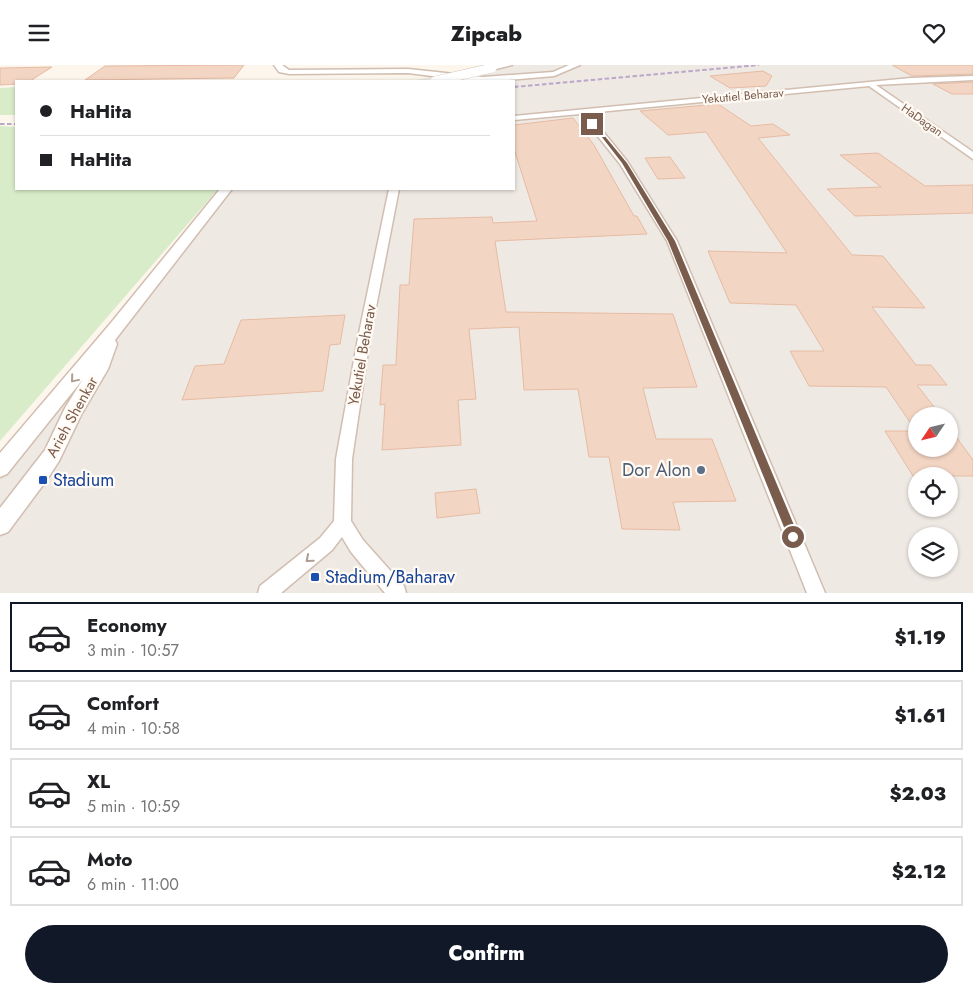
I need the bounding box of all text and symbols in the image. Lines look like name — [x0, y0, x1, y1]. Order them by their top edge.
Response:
text: Zipcab — [451, 17, 522, 49]
icon: menu — [25, 19, 53, 47]
icon: heart — [920, 19, 948, 47]
street label: Yekutiel Beharav — [701, 83, 785, 109]
text: HaHita — [70, 98, 132, 125]
street label: HaDagan — [898, 99, 946, 141]
route end — [581, 113, 603, 135]
text: HaHita — [70, 146, 132, 173]
street label: Yekutiel Beharav — [342, 302, 382, 407]
street label: Arieh Shenkar — [41, 372, 104, 462]
one-way arrow — [70, 373, 79, 382]
north arrow — [908, 407, 958, 457]
map controls — [908, 407, 958, 577]
place label: Dor Alon — [622, 457, 691, 483]
marker: Dor Alon — [695, 464, 707, 476]
place label: Stadium — [53, 467, 114, 493]
button: locate — [908, 467, 958, 517]
marker: Stadium — [37, 474, 49, 486]
route start — [782, 526, 804, 548]
button: layers — [908, 527, 958, 577]
one-way arrow — [306, 553, 315, 562]
place label: Stadium/Baharav — [325, 564, 455, 590]
marker: Stadium/Baharav — [309, 571, 321, 583]
text: Economy — [87, 612, 167, 639]
icon: car — [27, 615, 72, 660]
text: $1.19 — [894, 624, 946, 651]
text: 3 min · 10:57 — [87, 639, 179, 662]
text: Comfort — [87, 690, 159, 717]
icon: car — [27, 693, 72, 738]
text: $1.61 — [894, 702, 946, 729]
text: 4 min · 10:58 — [87, 717, 180, 740]
text: XL — [87, 768, 110, 795]
icon: car — [27, 771, 72, 816]
text: $2.03 — [890, 780, 946, 807]
text: 5 min · 10:59 — [87, 795, 180, 818]
text: Moto — [87, 846, 132, 873]
icon: car — [27, 849, 72, 894]
text: $2.12 — [892, 858, 946, 885]
text: 6 min · 11:00 — [87, 873, 179, 896]
button: Confirm — [25, 925, 948, 983]

